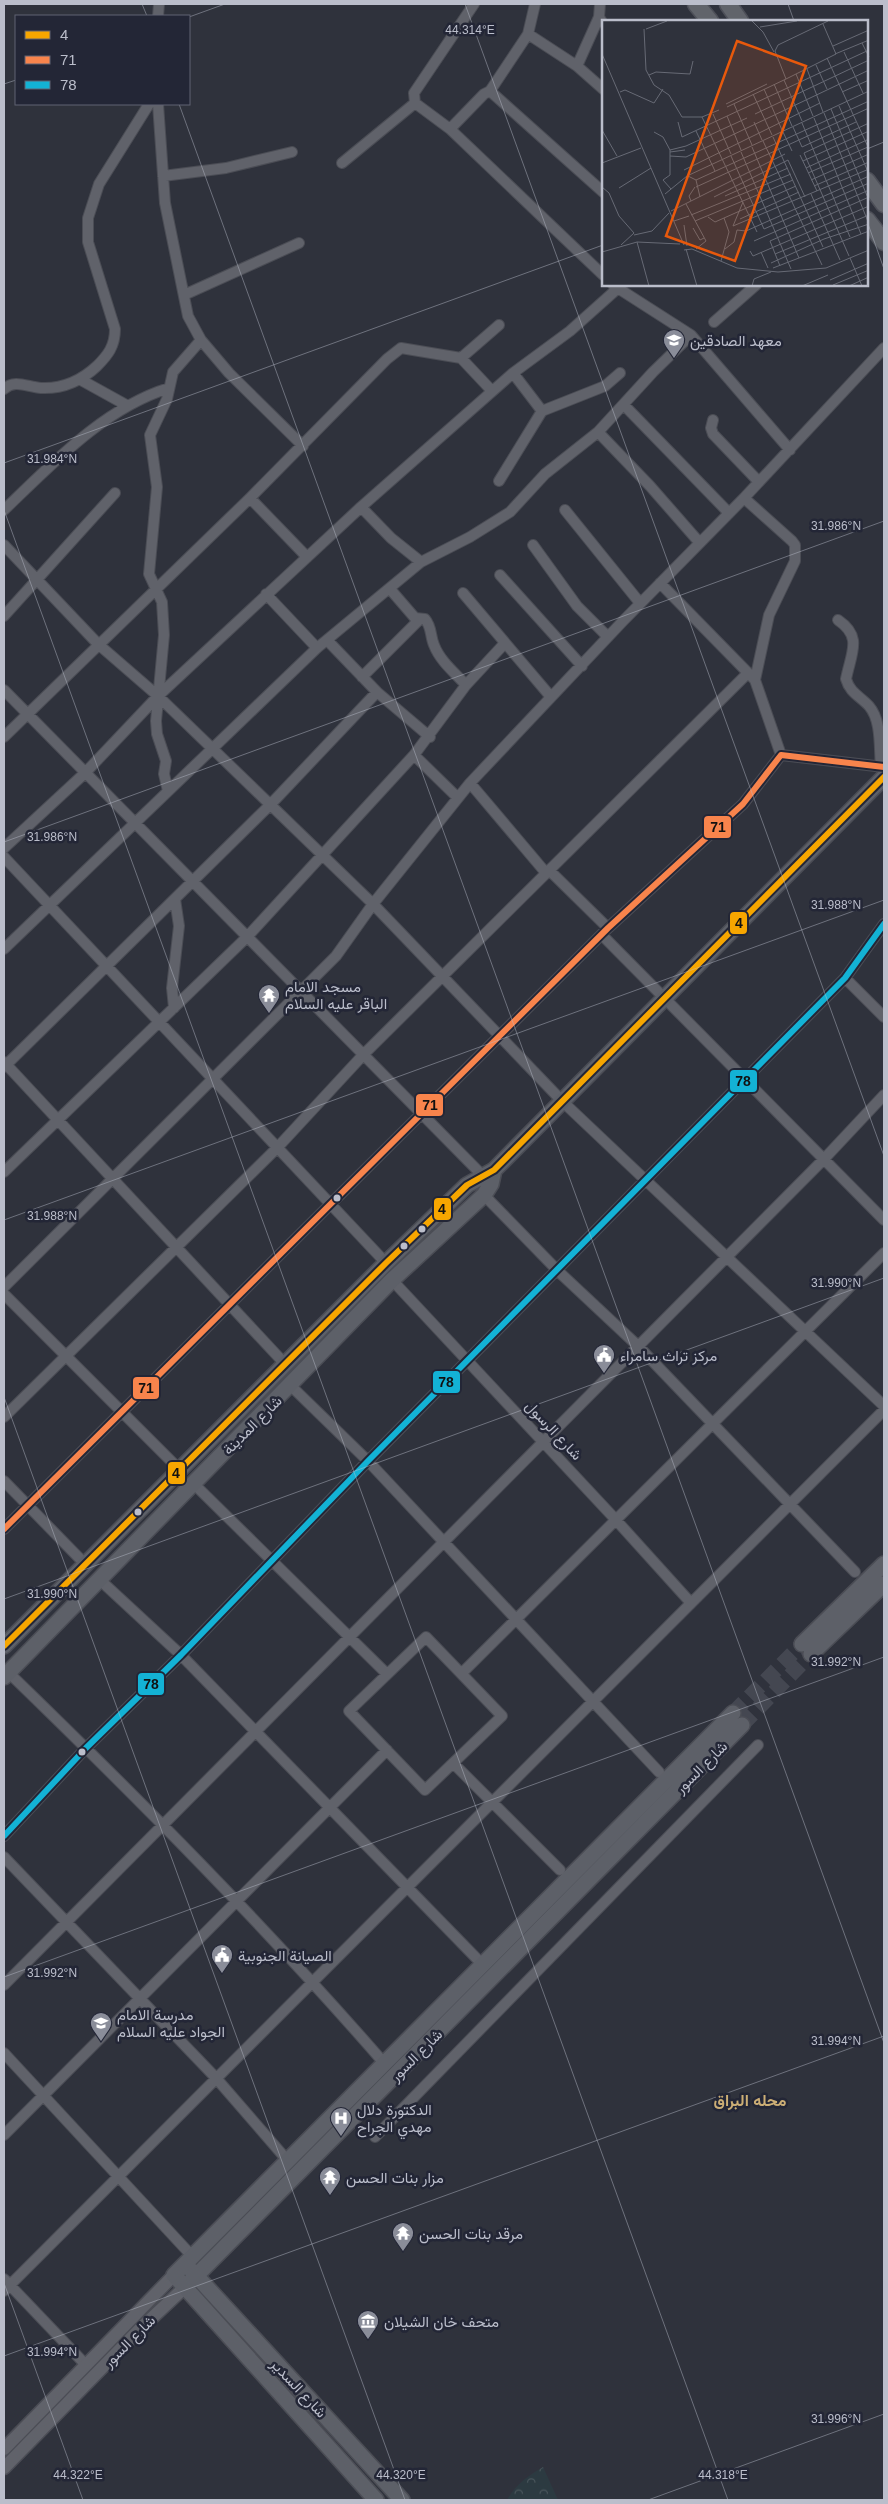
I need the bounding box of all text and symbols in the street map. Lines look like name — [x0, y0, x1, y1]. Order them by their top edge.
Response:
legend — [15, 15, 190, 105]
inset map — [602, 20, 868, 286]
text: 44.314°E — [445, 23, 495, 37]
text: 4 — [60, 26, 68, 43]
text: 71 — [60, 51, 77, 68]
text: 78 — [60, 76, 77, 93]
school or university icon: معهد الصادقين — [662, 328, 686, 359]
place label: معهد الصادقين — [690, 332, 782, 351]
text: 31.984°N — [27, 452, 77, 466]
text: 31.986°N — [811, 519, 861, 533]
line badge: 71 — [703, 815, 732, 839]
text: 71 — [710, 819, 726, 835]
text: 31.986°N — [27, 830, 77, 844]
text: 31.988°N — [811, 898, 861, 912]
line badge: 4 — [729, 911, 748, 935]
text: 4 — [735, 915, 743, 931]
place label: مسجد الامام الباقر عليه السلام — [285, 978, 387, 1014]
temple icon: مسجد الامام الباقر عليه السلام — [257, 983, 281, 1014]
line badge: 78 — [729, 1069, 758, 1093]
text: 78 — [735, 1073, 751, 1089]
line badge: 71 — [415, 1093, 444, 1117]
text: 71 — [422, 1097, 438, 1113]
unlabelled marker — [332, 1193, 342, 1203]
line badge: 4 — [433, 1197, 452, 1221]
text: 4 — [438, 1201, 446, 1217]
text: 31.988°N — [27, 1209, 77, 1223]
unlabelled marker — [417, 1224, 427, 1234]
unlabelled marker — [399, 1241, 409, 1251]
text: 31.990°N — [811, 1276, 861, 1290]
public building icon: مركز تراث سامراء — [592, 1343, 616, 1374]
place label: مركز تراث سامراء — [620, 1347, 717, 1365]
line badge: 78 — [432, 1370, 461, 1394]
text: 78 — [438, 1374, 454, 1390]
line badge: 71 — [132, 1376, 160, 1400]
text: 71 — [138, 1380, 154, 1396]
street label: شارع المدينة — [219, 1392, 287, 1460]
street label: شارع الرسول — [520, 1397, 586, 1465]
line badge: 4 — [167, 1461, 186, 1485]
text: 4 — [172, 1465, 180, 1481]
unlabelled marker — [133, 1507, 143, 1517]
text: 31.990°N — [27, 1587, 77, 1601]
text: 31.992°N — [811, 1655, 861, 1669]
line badge: 78 — [137, 1672, 165, 1696]
text: 78 — [143, 1676, 159, 1692]
street label: شارع السور — [671, 1737, 733, 1799]
unlabelled marker — [77, 1747, 87, 1757]
public building icon: الصيانة الجنوبية — [210, 1943, 234, 1974]
place label: الصيانة الجنوبية — [238, 1947, 332, 1965]
text: 31.992°N — [27, 1966, 77, 1980]
place label: مدرسة الامام الجواد عليه السلام — [117, 2006, 225, 2042]
school or university icon: مدرسة الامام الجواد عليه السلام — [89, 2011, 113, 2042]
street label: شارع السور — [386, 2025, 448, 2087]
text: 31.994°N — [811, 2034, 861, 2048]
district label: محله البراق — [714, 2092, 787, 2111]
place label: الدكتورة دلال مهدي الجراح — [357, 2101, 432, 2140]
hospital icon: الدكتورة دلال مهدي الجراح — [329, 2106, 353, 2137]
temple icon: مزار بنات الحسن — [318, 2165, 342, 2196]
place label: مزار بنات الحسن — [346, 2169, 444, 2188]
temple icon: مرقد بنات الحسن — [391, 2221, 415, 2252]
place label: مرقد بنات الحسن — [419, 2225, 523, 2244]
museum icon: متحف خان الشيلان — [356, 2309, 380, 2340]
street label: شارع السور — [99, 2311, 161, 2373]
place label: متحف خان الشيلان — [384, 2313, 499, 2331]
text: 31.994°N — [27, 2345, 77, 2359]
street label: شارع السدير — [265, 2354, 330, 2423]
text: 31.996°N — [811, 2412, 861, 2426]
text: 44.322°E — [53, 2468, 103, 2482]
text: 44.320°E — [376, 2468, 426, 2482]
text: 44.318°E — [698, 2468, 748, 2482]

